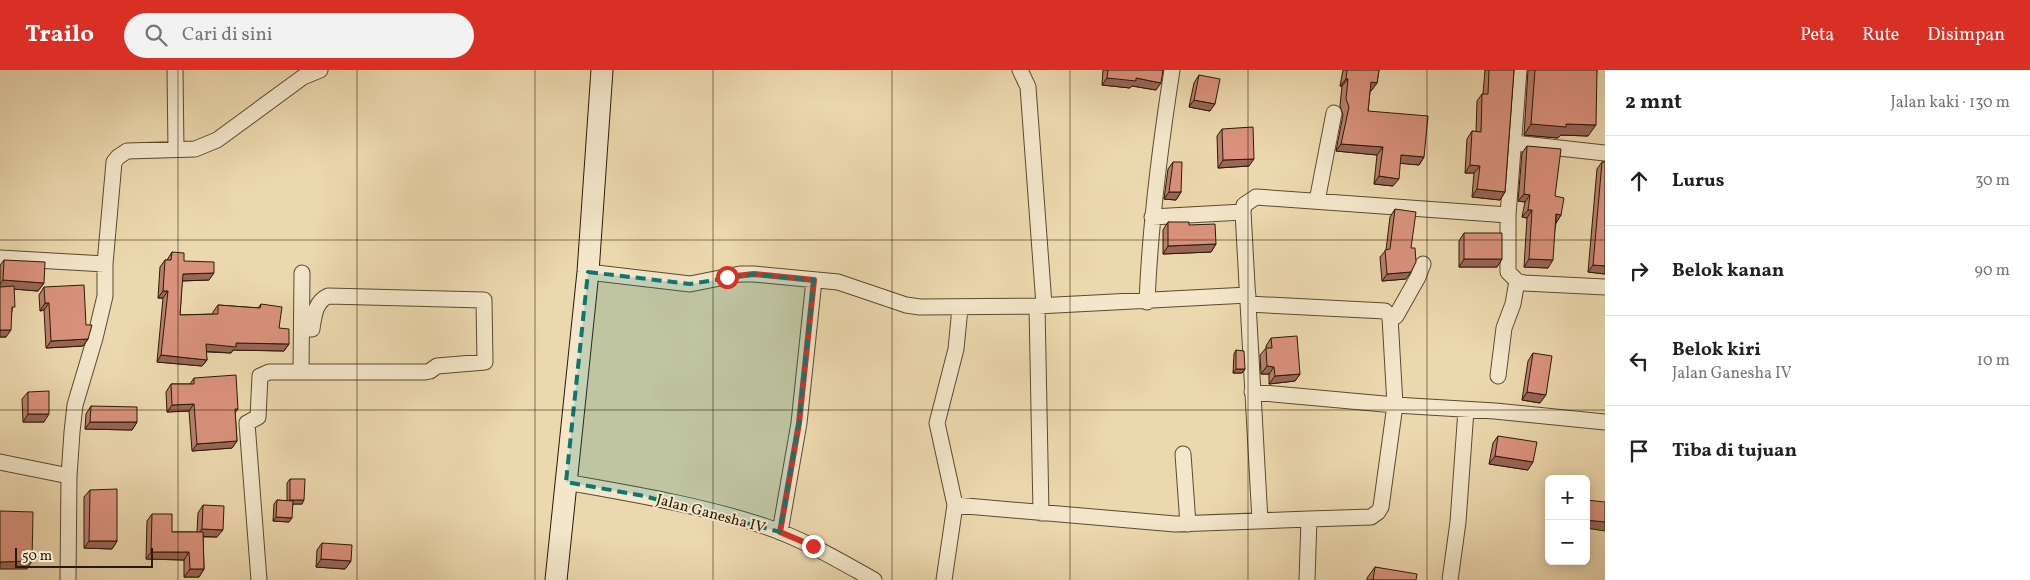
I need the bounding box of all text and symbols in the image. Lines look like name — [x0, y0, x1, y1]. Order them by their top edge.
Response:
search box — [124, 13, 474, 58]
text: Trailo — [25, 18, 94, 52]
icon: search — [142, 21, 170, 49]
text: Cari di sini — [182, 22, 273, 48]
text: Peta — [1800, 23, 1834, 48]
text: Rute — [1862, 23, 1899, 48]
text: Disimpan — [1927, 23, 2005, 48]
text: 2 mnt — [1625, 88, 1682, 117]
text: Jalan kaki · 130 m — [1890, 92, 2010, 114]
icon: ahead — [1625, 167, 1653, 195]
text: Lurus — [1672, 168, 1724, 194]
text: 30 m — [1975, 170, 2010, 192]
icon: right — [1625, 257, 1653, 285]
text: Belok kanan — [1672, 258, 1784, 284]
text: 90 m — [1974, 260, 2010, 282]
route start — [716, 266, 739, 289]
text: Belok kiri — [1672, 337, 1761, 363]
icon: left — [1625, 347, 1653, 375]
text: 10 m — [1977, 350, 2010, 372]
text: Jalan Ganesha IV — [1672, 363, 1792, 385]
icon: arrive — [1625, 437, 1653, 465]
text: Tiba di tujuan — [1672, 438, 1797, 464]
map controls — [1545, 475, 1590, 565]
button: + — [1545, 475, 1590, 520]
street label: Jalan Ganesha IV — [654, 490, 768, 539]
button: − — [1545, 520, 1590, 565]
route end — [802, 535, 825, 558]
scale bar — [15, 545, 152, 568]
text: 50 m — [22, 547, 52, 566]

